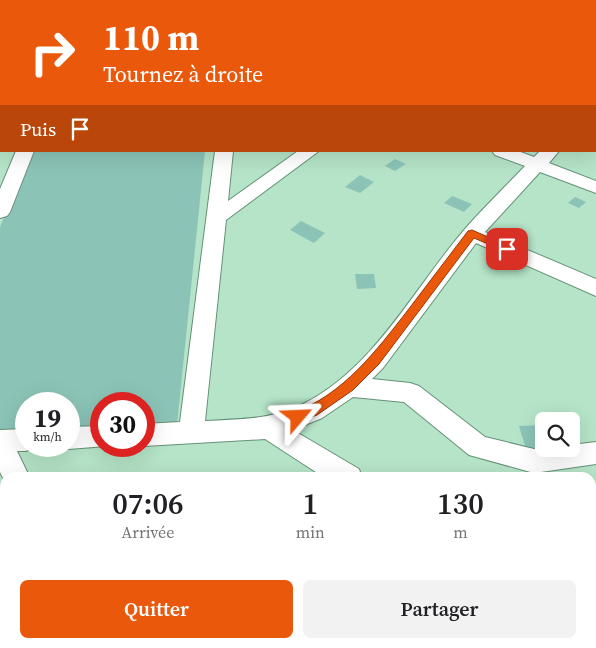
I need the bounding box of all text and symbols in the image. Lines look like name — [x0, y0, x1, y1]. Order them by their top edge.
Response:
text: 110 m — [103, 14, 199, 62]
icon: right — [20, 20, 85, 85]
text: Tournez à droite — [103, 59, 263, 89]
icon: arrive — [66, 115, 94, 143]
text: Puis — [20, 116, 56, 142]
pin — [486, 228, 528, 270]
icon: arrive — [493, 235, 521, 263]
position arrow — [271, 390, 323, 442]
speed limit sign: 30 — [90, 392, 155, 457]
text: 19 — [34, 401, 61, 435]
map controls — [535, 412, 580, 457]
button: search — [535, 412, 580, 457]
text: km/h — [33, 429, 62, 445]
text: 07:06 — [112, 483, 184, 524]
text: 1 — [302, 483, 318, 524]
text: 130 — [437, 483, 484, 524]
text: Arrivée — [122, 521, 174, 543]
text: min — [296, 521, 325, 543]
text: m — [453, 521, 468, 543]
button: Quitter — [20, 580, 293, 638]
button: Partager — [303, 580, 576, 638]

